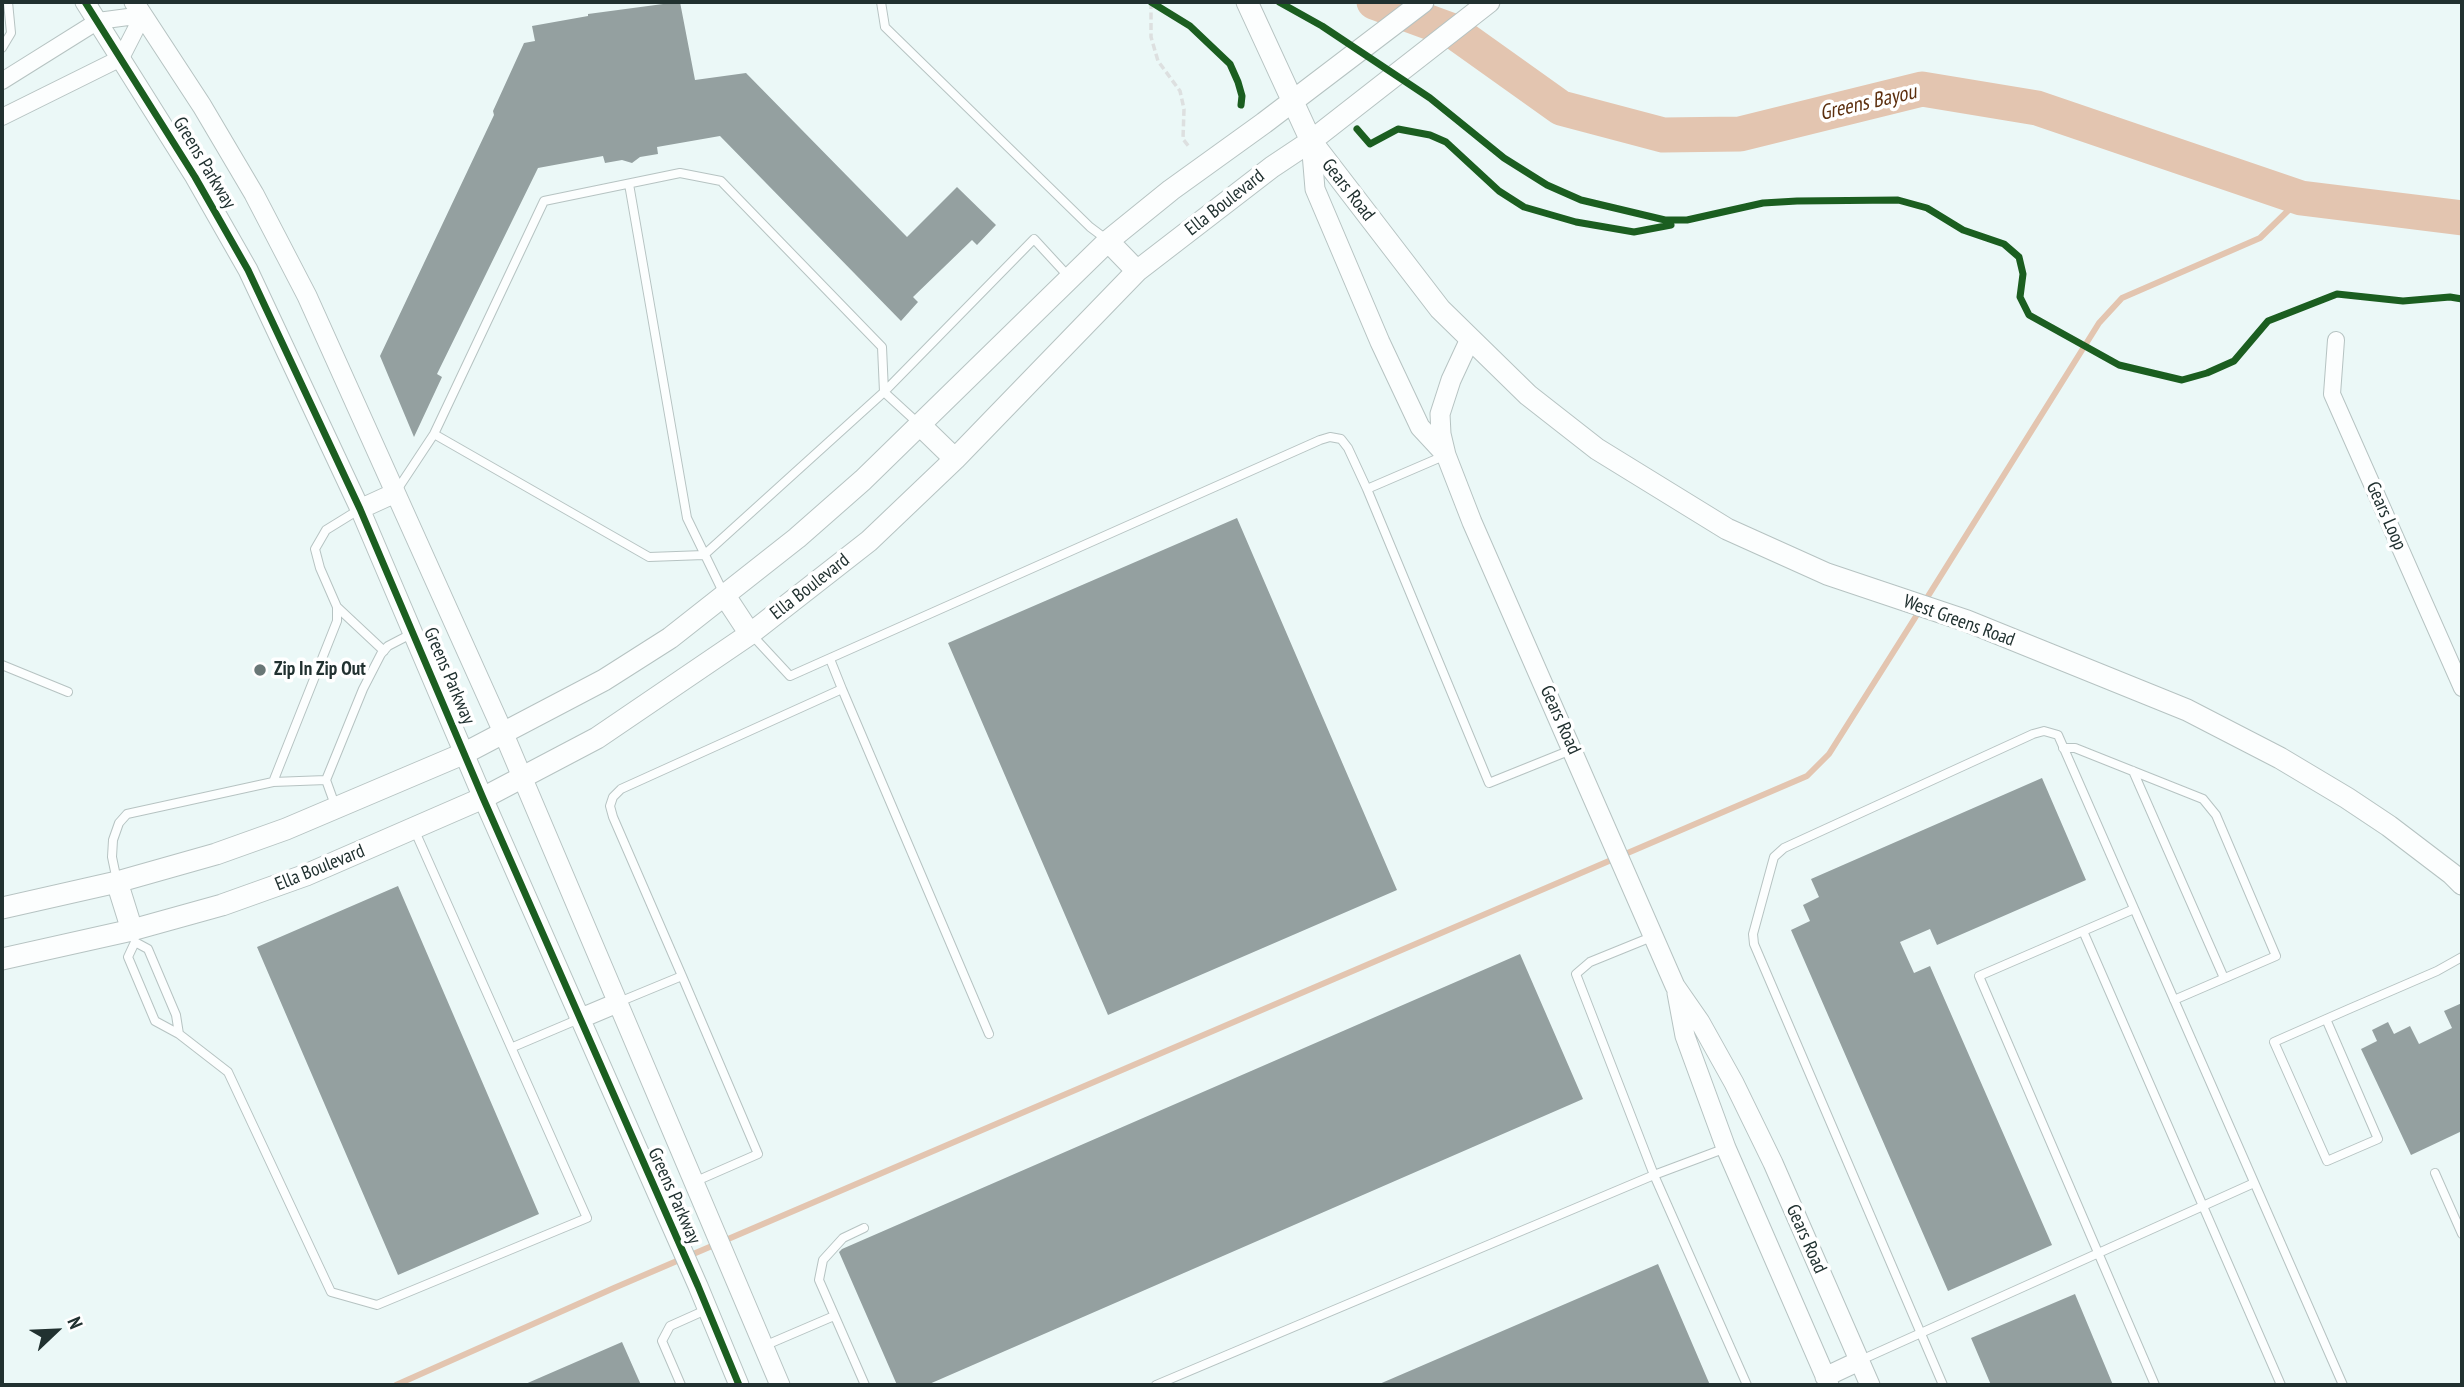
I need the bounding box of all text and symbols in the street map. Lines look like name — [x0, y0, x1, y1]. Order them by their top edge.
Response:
water label: Greens Bayou — [1817, 80, 1919, 126]
street label: Greens Parkway — [168, 113, 240, 213]
street label: Gears Road — [1317, 154, 1379, 226]
street label: Ella Boulevard — [1181, 165, 1269, 241]
street label: Gears Loop — [2361, 478, 2411, 554]
street label: Ella Boulevard — [766, 549, 854, 625]
street label: West Greens Road — [1900, 590, 2018, 652]
street label: Greens Parkway — [418, 624, 480, 728]
place label: Zip In Zip Out — [274, 659, 366, 681]
marker: Zip In Zip Out — [252, 662, 268, 678]
street label: Gears Road — [1535, 682, 1585, 758]
street label: Ella Boulevard — [272, 840, 368, 896]
street label: Greens Parkway — [643, 1144, 705, 1248]
street label: Gears Road — [1781, 1201, 1831, 1277]
north arrow — [21, 1296, 91, 1366]
text: N — [62, 1313, 88, 1332]

